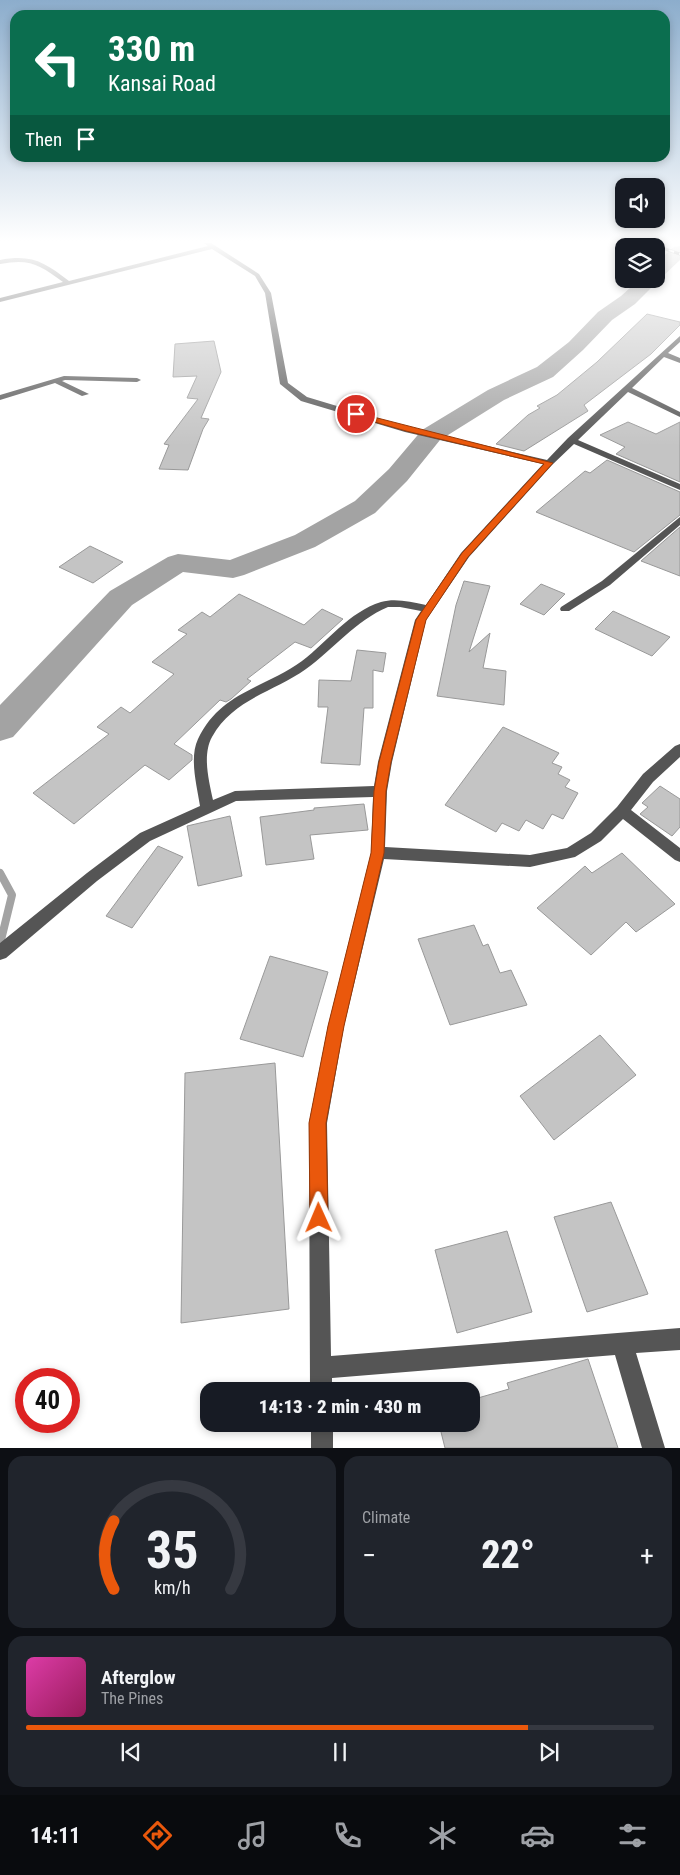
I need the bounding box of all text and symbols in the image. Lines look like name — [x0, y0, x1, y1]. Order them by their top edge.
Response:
text: 330 m — [108, 29, 195, 70]
icon: left — [25, 30, 90, 95]
text: Kansai Road — [108, 71, 216, 96]
icon: arrive — [72, 125, 100, 153]
text: Then — [25, 128, 62, 151]
map controls — [615, 178, 665, 288]
button: sound — [615, 178, 665, 228]
button: layers — [615, 238, 665, 288]
pin — [335, 393, 377, 435]
icon: arrive — [342, 400, 370, 428]
position arrow — [292, 1191, 344, 1243]
speed limit sign: 40 — [15, 1368, 80, 1433]
text: 14:13 · 2 min · 430 m — [259, 1395, 421, 1418]
text: Climate — [362, 1508, 410, 1527]
text: 35 — [146, 1520, 198, 1581]
text: 22° — [481, 1533, 535, 1577]
text: − — [362, 1539, 376, 1572]
text: + — [640, 1539, 654, 1572]
text: km/h — [154, 1577, 190, 1598]
text: Afterglow — [101, 1666, 175, 1689]
text: The Pines — [101, 1689, 163, 1708]
icon: previous — [117, 1738, 145, 1766]
icon: pause — [326, 1738, 354, 1766]
icon: next — [535, 1738, 563, 1766]
icon: directions — [140, 1818, 175, 1853]
icon: music — [235, 1818, 270, 1853]
icon: phone — [330, 1818, 365, 1853]
icon: climate — [425, 1818, 460, 1853]
icon: car — [520, 1818, 555, 1853]
icon: filters — [615, 1818, 650, 1853]
text: 14:11 — [30, 1823, 80, 1848]

